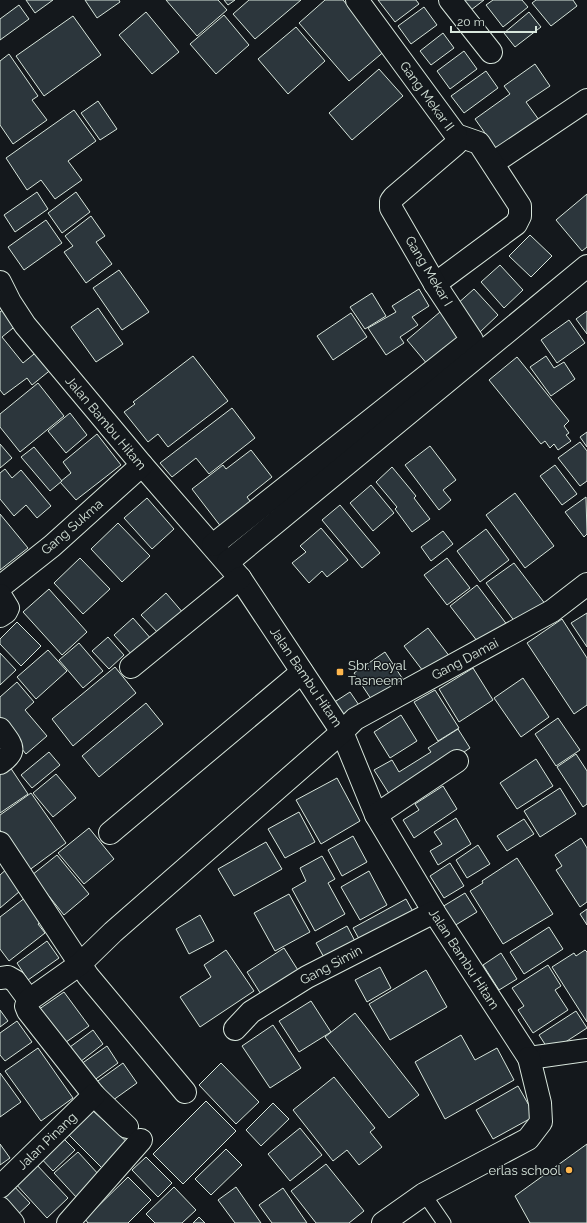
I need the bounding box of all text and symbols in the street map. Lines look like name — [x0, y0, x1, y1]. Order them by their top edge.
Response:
scale bar — [451, 8, 536, 34]
text: 20 m — [457, 15, 485, 29]
street label: Gang Mekar II — [397, 58, 457, 134]
street label: Gang Mekar I — [402, 233, 456, 309]
street label: Jalan Bambu Hitam — [63, 373, 149, 473]
street label: Gang Sukma — [38, 496, 106, 558]
street label: Jalan Bambu Hitam — [267, 624, 345, 730]
street label: Gang Damai — [429, 635, 501, 683]
place label: Sbr. Royal Tasneem — [348, 658, 407, 688]
marker: Sbr. Royal Tasneem — [335, 667, 345, 677]
street label: Jalan Bambu Hitam — [426, 906, 502, 1012]
street label: Gang Simin — [297, 942, 365, 988]
street label: Jalan Pinang — [14, 1109, 80, 1173]
place label: erlas school — [489, 1163, 561, 1178]
marker: erlas school — [564, 1165, 574, 1175]

